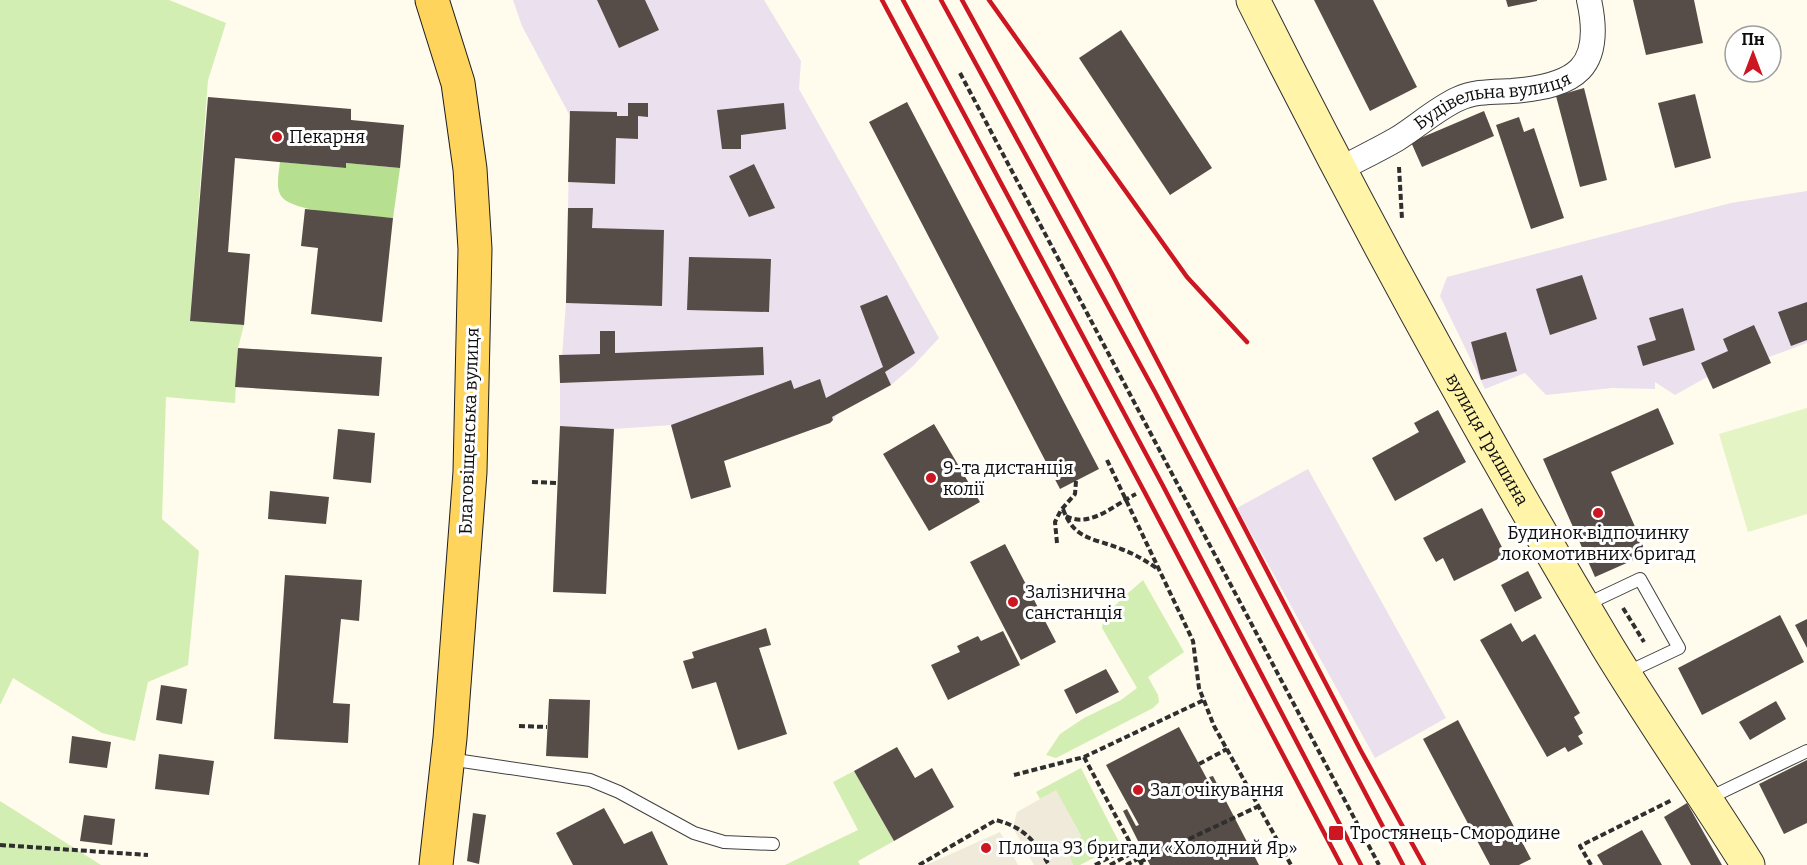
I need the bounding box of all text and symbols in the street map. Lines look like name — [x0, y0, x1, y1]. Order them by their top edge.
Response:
north arrow — [1723, 24, 1783, 84]
text: Пн — [1741, 30, 1765, 49]
street label: Будівельна вулиця — [1410, 67, 1575, 135]
place label: Пекарня — [289, 126, 365, 148]
marker: Пекарня — [270, 130, 284, 144]
street label: Благовіщенська вулиця — [454, 327, 484, 535]
street label: вулиця Гришина — [1441, 369, 1533, 510]
place label: 9-та дистанція колії — [943, 457, 1073, 500]
marker: 9-та дистанція колії — [924, 471, 938, 485]
marker: Будинок відпочинку локомотивних бригад — [1591, 506, 1605, 520]
place label: Будинок відпочинку локомотивних бригад — [1500, 522, 1696, 565]
place label: Залізнична санстанція — [1025, 581, 1126, 624]
marker: Залізнична санстанція — [1006, 595, 1020, 609]
place label: Зал очікування — [1150, 779, 1284, 801]
marker: Зал очікування — [1131, 783, 1145, 797]
place label: Тростянець-Смородине — [1350, 822, 1560, 844]
marker: Тростянець-Смородине — [1327, 824, 1345, 842]
place label: Площа 93 бригади «Холодний Яр» — [998, 837, 1298, 859]
marker: Площа 93 бригади «Холодний Яр» — [979, 841, 993, 855]

